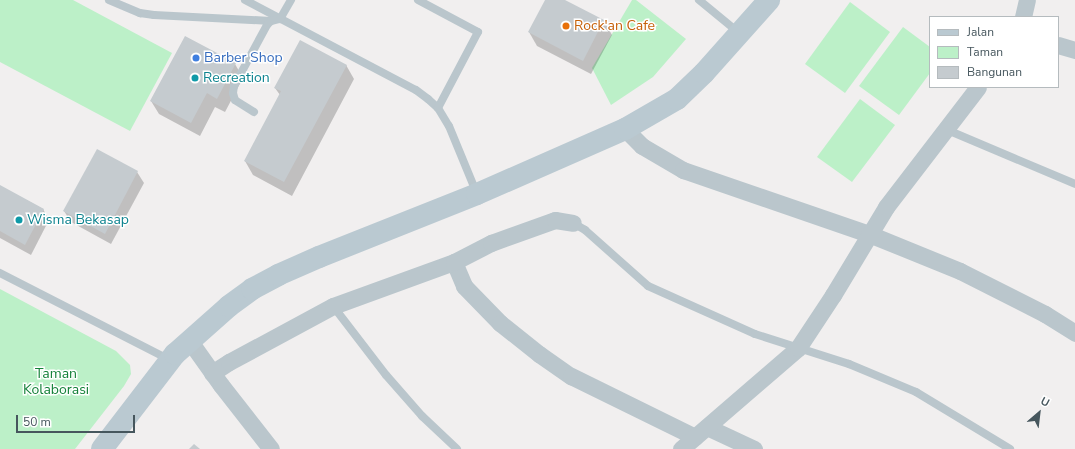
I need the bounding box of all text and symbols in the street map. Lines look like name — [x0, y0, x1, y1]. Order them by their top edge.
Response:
legend — [929, 16, 1059, 88]
place label: Rock'an Cafe — [574, 18, 655, 34]
marker: Rock'an Cafe — [561, 21, 571, 31]
text: Jalan — [967, 24, 994, 40]
text: Taman — [967, 44, 1003, 60]
place label: Barber Shop — [204, 50, 283, 66]
marker: Barber Shop — [191, 53, 201, 63]
text: Bangunan — [967, 64, 1022, 80]
place label: Recreation — [203, 70, 270, 86]
marker: Recreation — [190, 73, 200, 83]
place label: Wisma Bekasap — [27, 212, 129, 228]
marker: Wisma Bekasap — [14, 215, 24, 225]
park label: Taman Kolaborasi — [23, 366, 89, 398]
north arrow — [1019, 393, 1059, 433]
text: U — [1038, 393, 1052, 410]
scale bar — [18, 407, 137, 433]
text: 50 m — [23, 414, 51, 430]

